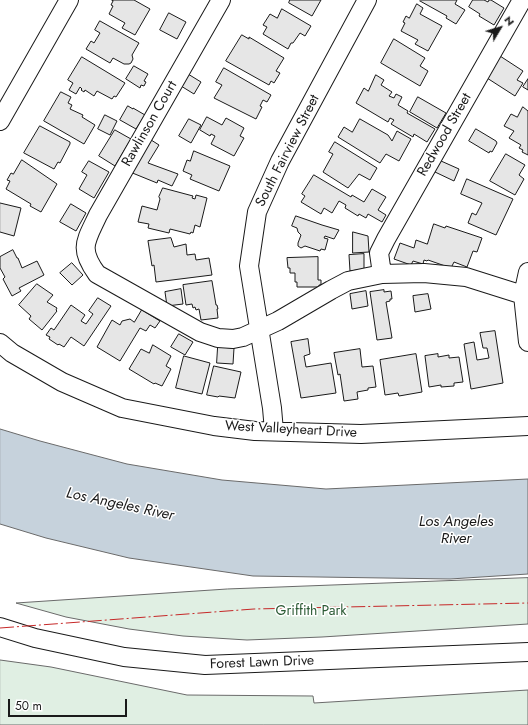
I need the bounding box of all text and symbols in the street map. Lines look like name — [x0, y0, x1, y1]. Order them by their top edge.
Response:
north arrow — [480, 8, 520, 48]
text: N — [500, 12, 518, 29]
street label: Rawlinson Court — [119, 78, 181, 170]
street label: Redwood Street — [414, 90, 476, 180]
street label: South Fairview Street — [252, 92, 324, 210]
street label: West Valleyheart Drive — [225, 418, 357, 442]
water label: Los Angeles River — [64, 485, 176, 525]
water label: Los Angeles River — [419, 513, 493, 548]
park label: Griffith Park — [276, 604, 346, 620]
street label: Forest Lawn Drive — [210, 653, 314, 673]
scale bar — [10, 691, 129, 717]
text: 50 m — [15, 697, 42, 715]

